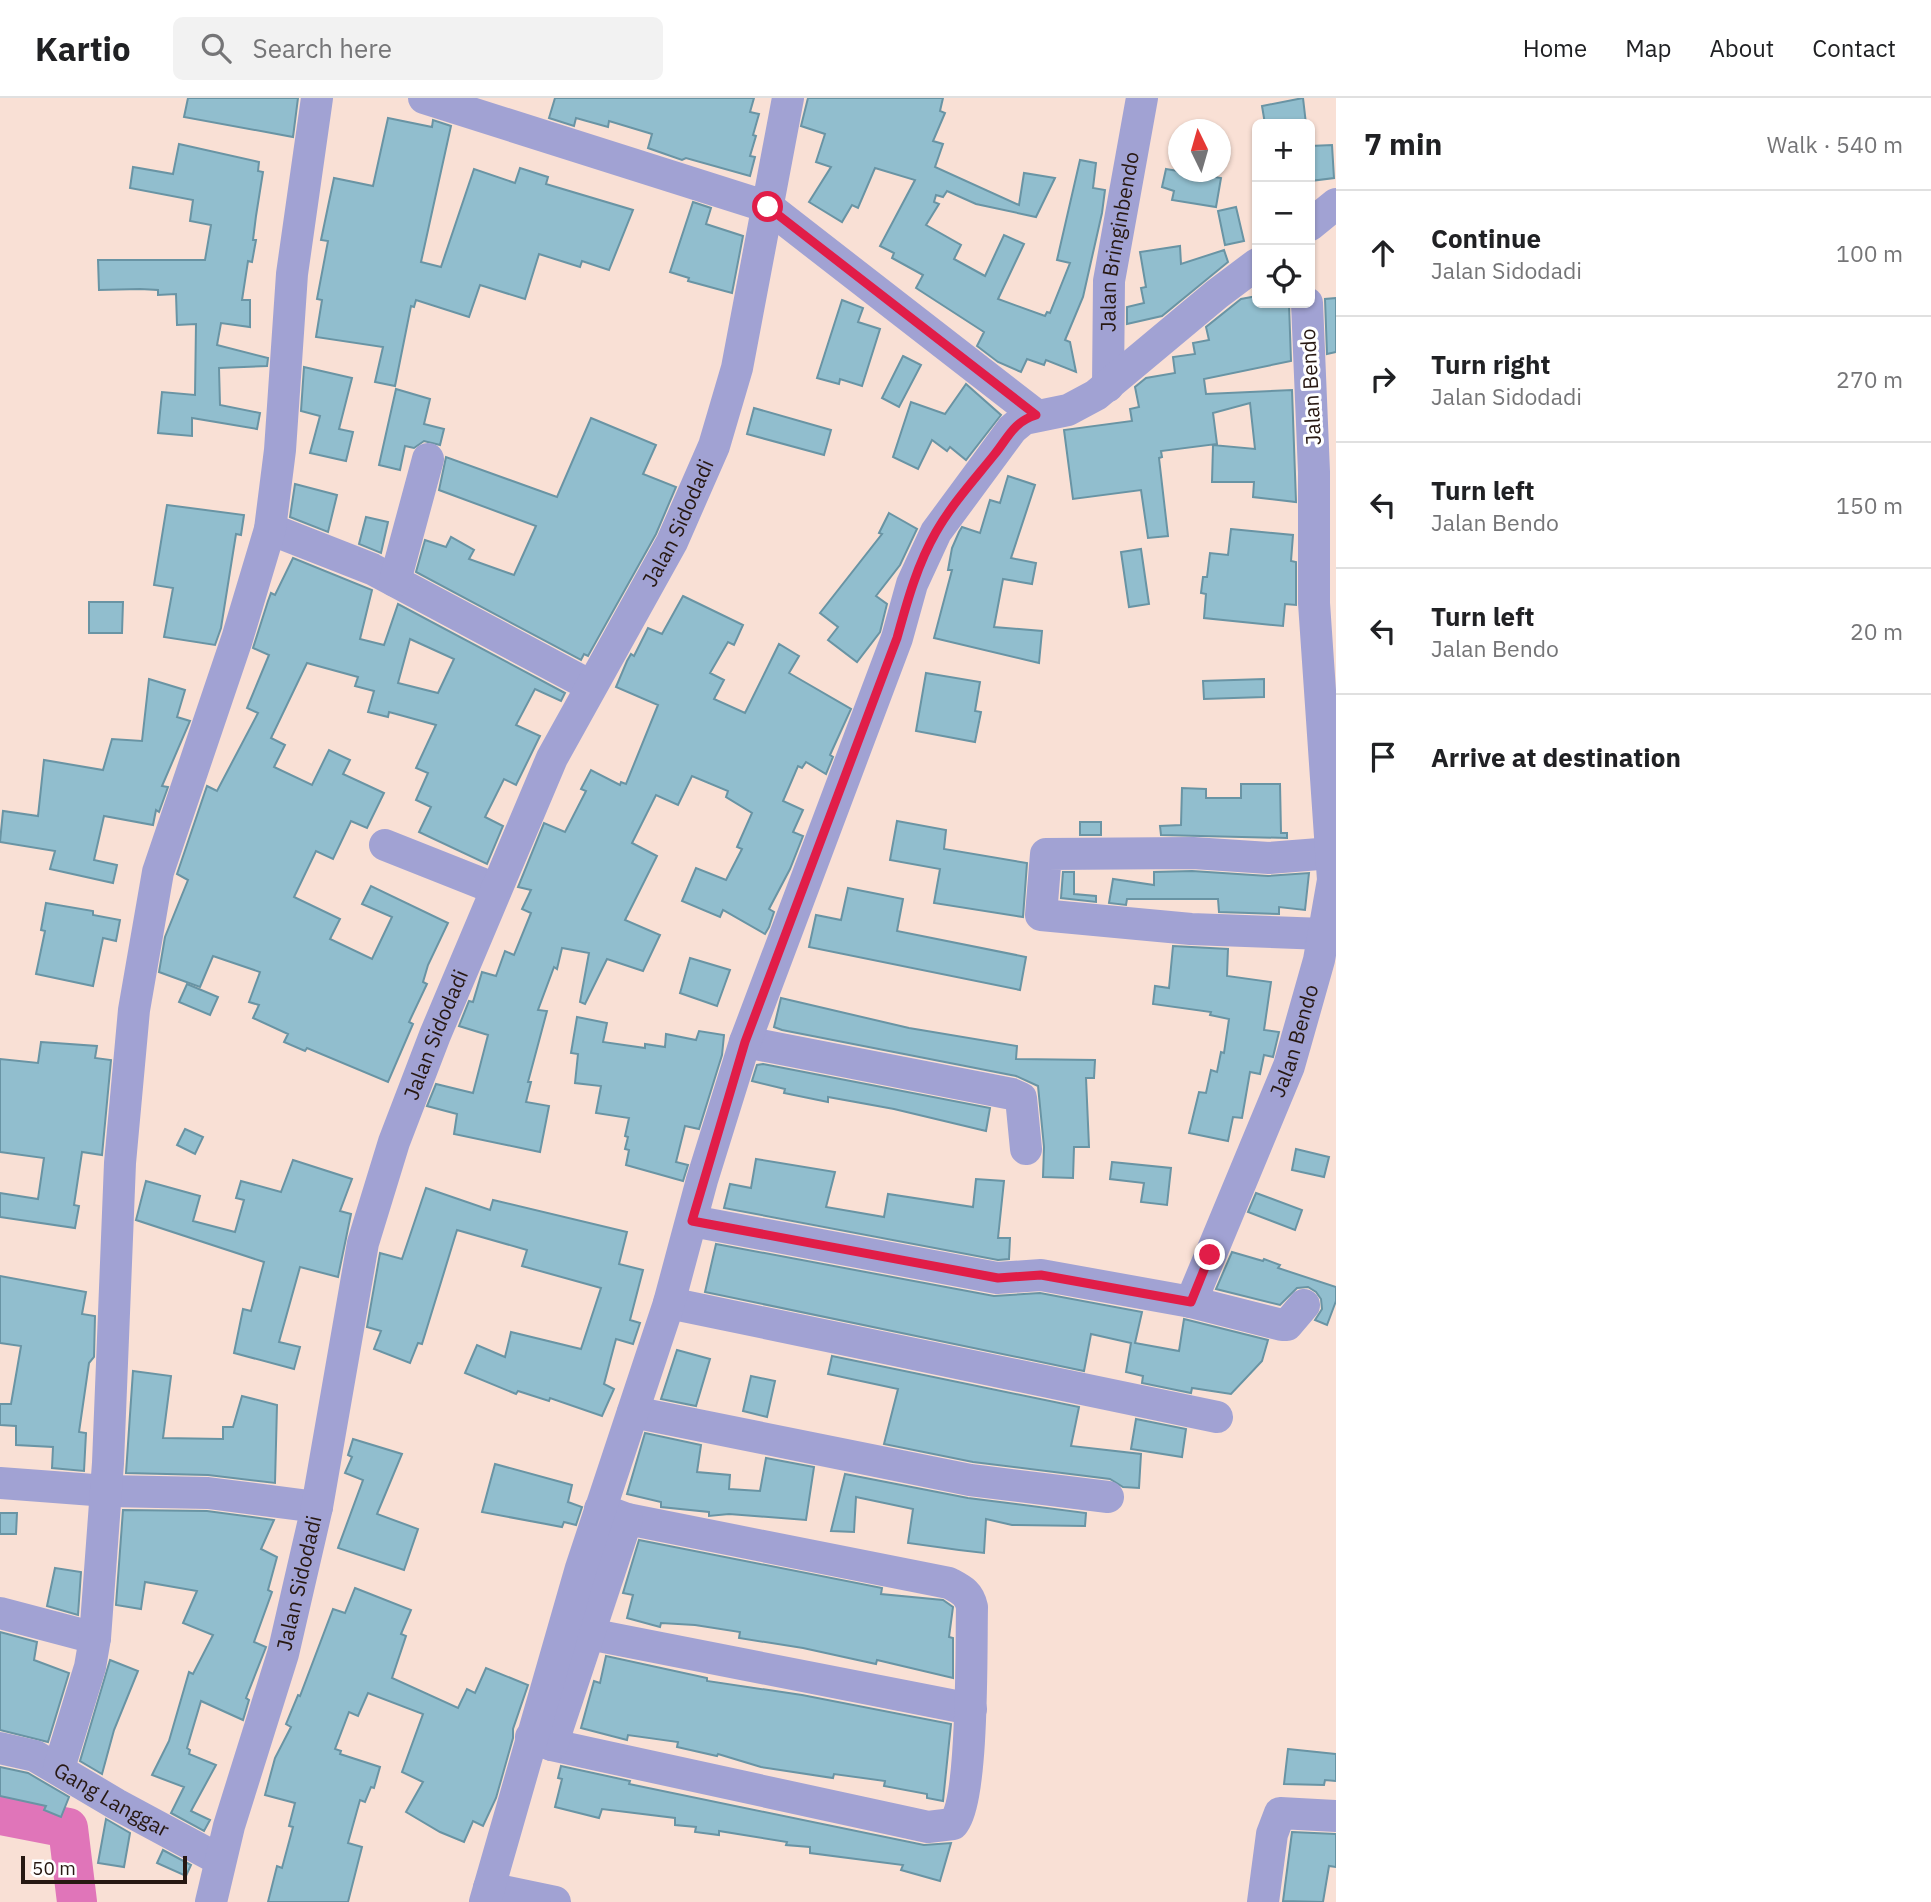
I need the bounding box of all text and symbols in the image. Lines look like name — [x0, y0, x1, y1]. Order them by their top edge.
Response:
search box — [173, 17, 663, 80]
text: Kartio — [35, 27, 131, 70]
icon: search — [197, 29, 235, 67]
text: Search here — [253, 31, 392, 65]
text: Home — [1523, 32, 1587, 64]
text: Map — [1625, 32, 1671, 64]
text: About — [1709, 32, 1774, 64]
text: Contact — [1812, 32, 1896, 64]
north arrow — [1168, 119, 1231, 182]
map controls — [1252, 119, 1315, 308]
button: + — [1252, 119, 1315, 182]
text: 7 min — [1364, 124, 1442, 163]
text: Walk · 540 m — [1767, 129, 1903, 159]
street label: Jalan Bringinbendo — [1094, 149, 1145, 332]
button: − — [1252, 182, 1315, 245]
route start — [752, 191, 783, 222]
text: Continue — [1431, 221, 1541, 255]
icon: ahead — [1364, 234, 1402, 272]
text: 100 m — [1836, 238, 1903, 268]
button: locate — [1252, 245, 1315, 308]
text: Jalan Sidodadi — [1431, 255, 1582, 285]
street label: Jalan Bendo — [1293, 328, 1327, 446]
text: Turn right — [1431, 347, 1550, 381]
icon: right — [1364, 360, 1402, 398]
text: 270 m — [1836, 364, 1903, 394]
text: Jalan Sidodadi — [1431, 381, 1582, 411]
street label: Jalan Sidodadi — [635, 455, 719, 591]
text: Turn left — [1431, 473, 1534, 507]
icon: left — [1364, 486, 1402, 524]
text: 150 m — [1836, 490, 1903, 520]
text: Jalan Bendo — [1431, 507, 1559, 537]
text: Turn left — [1431, 599, 1534, 633]
icon: left — [1364, 612, 1402, 650]
text: 20 m — [1850, 616, 1903, 646]
text: Jalan Bendo — [1431, 633, 1559, 663]
icon: arrive — [1364, 738, 1402, 776]
text: Arrive at destination — [1431, 740, 1681, 774]
street label: Jalan Sidodadi — [396, 965, 474, 1104]
street label: Jalan Bendo — [1263, 981, 1324, 1101]
route end — [1194, 1239, 1225, 1270]
street label: Jalan Sidodadi — [269, 1513, 328, 1653]
street label: Gang Langgar — [49, 1755, 175, 1843]
scale bar — [21, 1853, 187, 1885]
text: 50 m — [32, 1856, 76, 1880]

